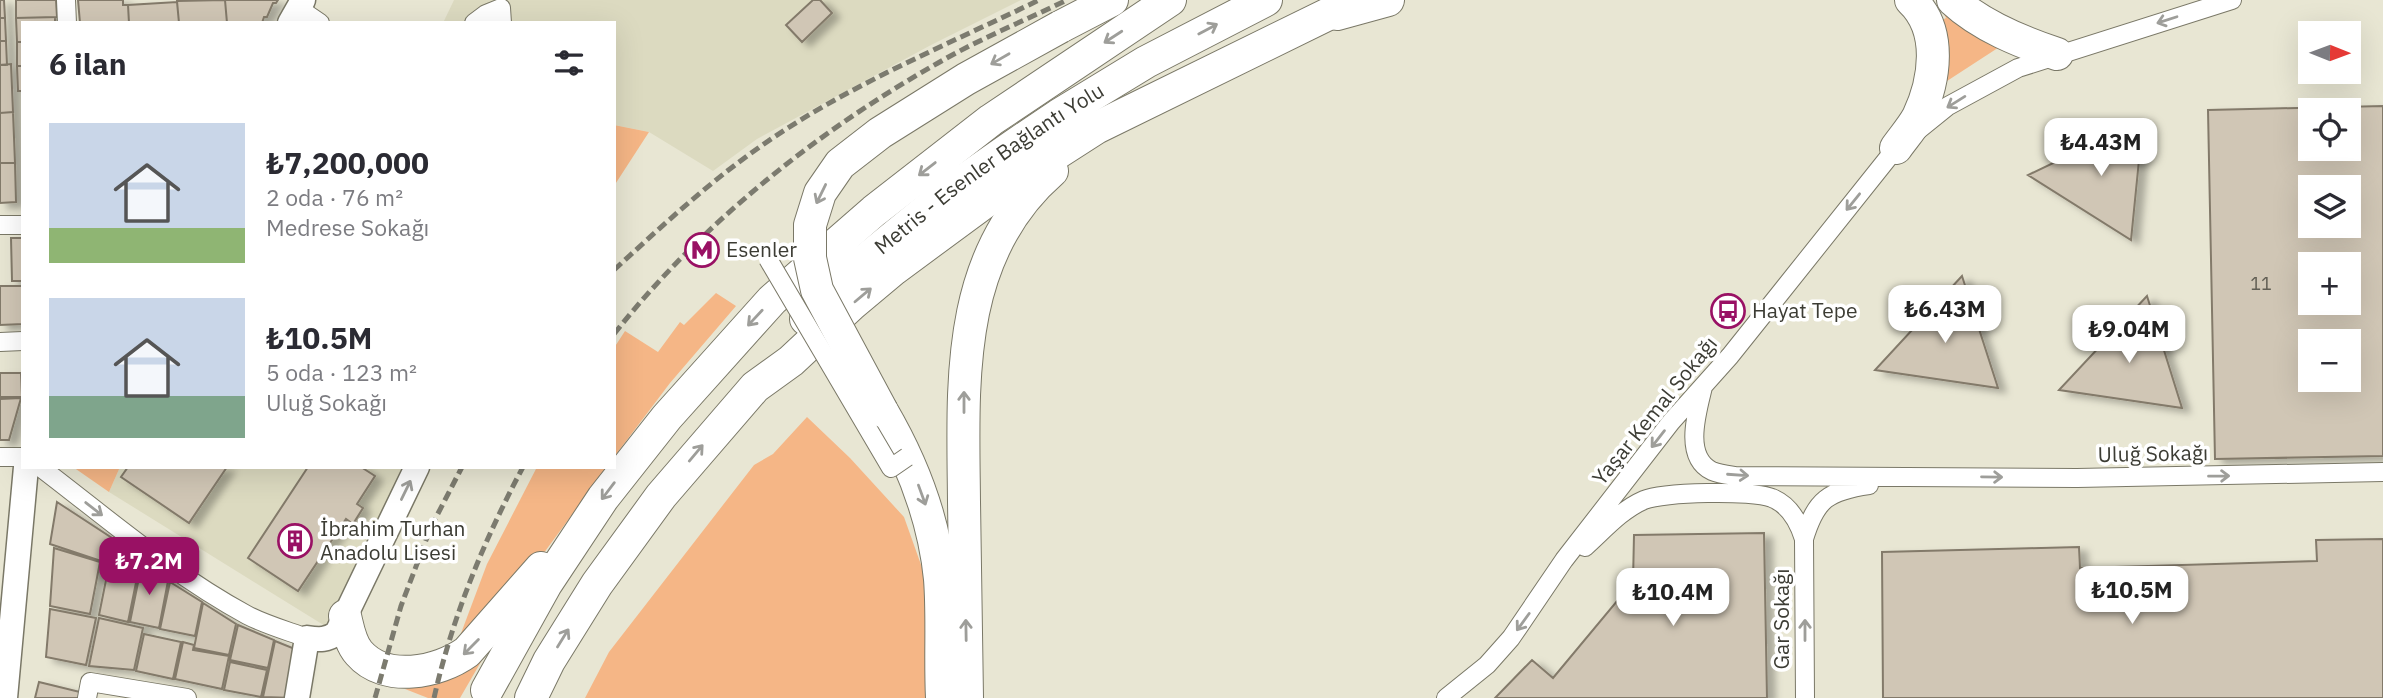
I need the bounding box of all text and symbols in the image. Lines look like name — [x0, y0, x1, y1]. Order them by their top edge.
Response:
one-way arrow — [2157, 15, 2179, 27]
north arrow — [2298, 21, 2361, 84]
map controls — [2298, 21, 2361, 392]
one-way arrow — [1197, 22, 1217, 36]
one-way arrow — [1103, 30, 1123, 44]
text: 6 ilan — [49, 44, 127, 83]
icon: filters — [550, 44, 588, 82]
one-way arrow — [990, 52, 1010, 66]
street label: Metris - Esenler Bağlantı Yolu — [868, 76, 1109, 260]
one-way arrow — [1947, 95, 1966, 110]
button: locate — [2298, 98, 2361, 161]
pin: ₺4.43M — [2044, 118, 2158, 178]
text: ₺4.43M — [2060, 126, 2142, 156]
text: ₺7,200,000 — [266, 143, 429, 182]
icon: home — [105, 151, 189, 235]
one-way arrow — [918, 161, 937, 176]
button: layers — [2298, 175, 2361, 238]
text: 2 oda · 76 m² — [266, 182, 403, 212]
one-way arrow — [813, 183, 827, 204]
one-way arrow — [1846, 192, 1861, 210]
text: Medrese Sokağı — [266, 212, 429, 242]
metro station icon: Esenler — [683, 231, 721, 269]
place label: Esenler — [726, 235, 797, 263]
button: + — [2298, 252, 2361, 315]
house number: 11 — [2250, 272, 2272, 295]
pin: ₺6.43M — [1888, 286, 2002, 345]
one-way arrow — [853, 287, 871, 303]
bus stop icon: Hayat Tepe — [1709, 292, 1747, 330]
text: ₺6.43M — [1904, 293, 1986, 323]
place label: Hayat Tepe — [1752, 296, 1858, 324]
pin: ₺9.04M — [2072, 306, 2186, 365]
one-way arrow — [747, 309, 764, 326]
text: ₺9.04M — [2088, 313, 2170, 343]
text: ₺10.5M — [266, 318, 372, 357]
icon: home — [105, 326, 189, 410]
button: − — [2298, 329, 2361, 392]
street label: Yaşar Kemal Sokağı — [1586, 330, 1723, 491]
text: 5 oda · 123 m² — [266, 357, 417, 387]
text: Uluğ Sokağı — [266, 387, 387, 417]
one-way arrow — [957, 391, 971, 414]
one-way arrow — [1651, 429, 1666, 448]
street label: Uluğ Sokağı — [2097, 438, 2208, 468]
one-way arrow — [688, 445, 704, 463]
one-way arrow — [1726, 469, 1748, 482]
one-way arrow — [2207, 469, 2230, 483]
one-way arrow — [1980, 470, 2003, 484]
one-way arrow — [400, 480, 414, 501]
one-way arrow — [601, 481, 616, 500]
one-way arrow — [917, 483, 929, 505]
one-way arrow — [85, 501, 103, 516]
place label: İbrahim Turhan Anadolu Lisesi — [320, 514, 466, 566]
building icon: İbrahim Turhan Anadolu Lisesi — [276, 522, 314, 560]
pin: ₺7.2M — [100, 538, 198, 597]
text: ₺7.2M — [115, 545, 183, 575]
pin: ₺10.5M — [2075, 566, 2189, 626]
pin: ₺10.4M — [1616, 568, 1730, 628]
street label: Gar Sokağı — [1767, 568, 1795, 670]
text: ₺10.5M — [2091, 574, 2173, 604]
text: ₺10.4M — [1632, 576, 1714, 606]
one-way arrow — [1515, 612, 1530, 630]
one-way arrow — [959, 619, 973, 642]
one-way arrow — [1798, 619, 1812, 642]
one-way arrow — [556, 629, 571, 648]
one-way arrow — [463, 638, 480, 655]

